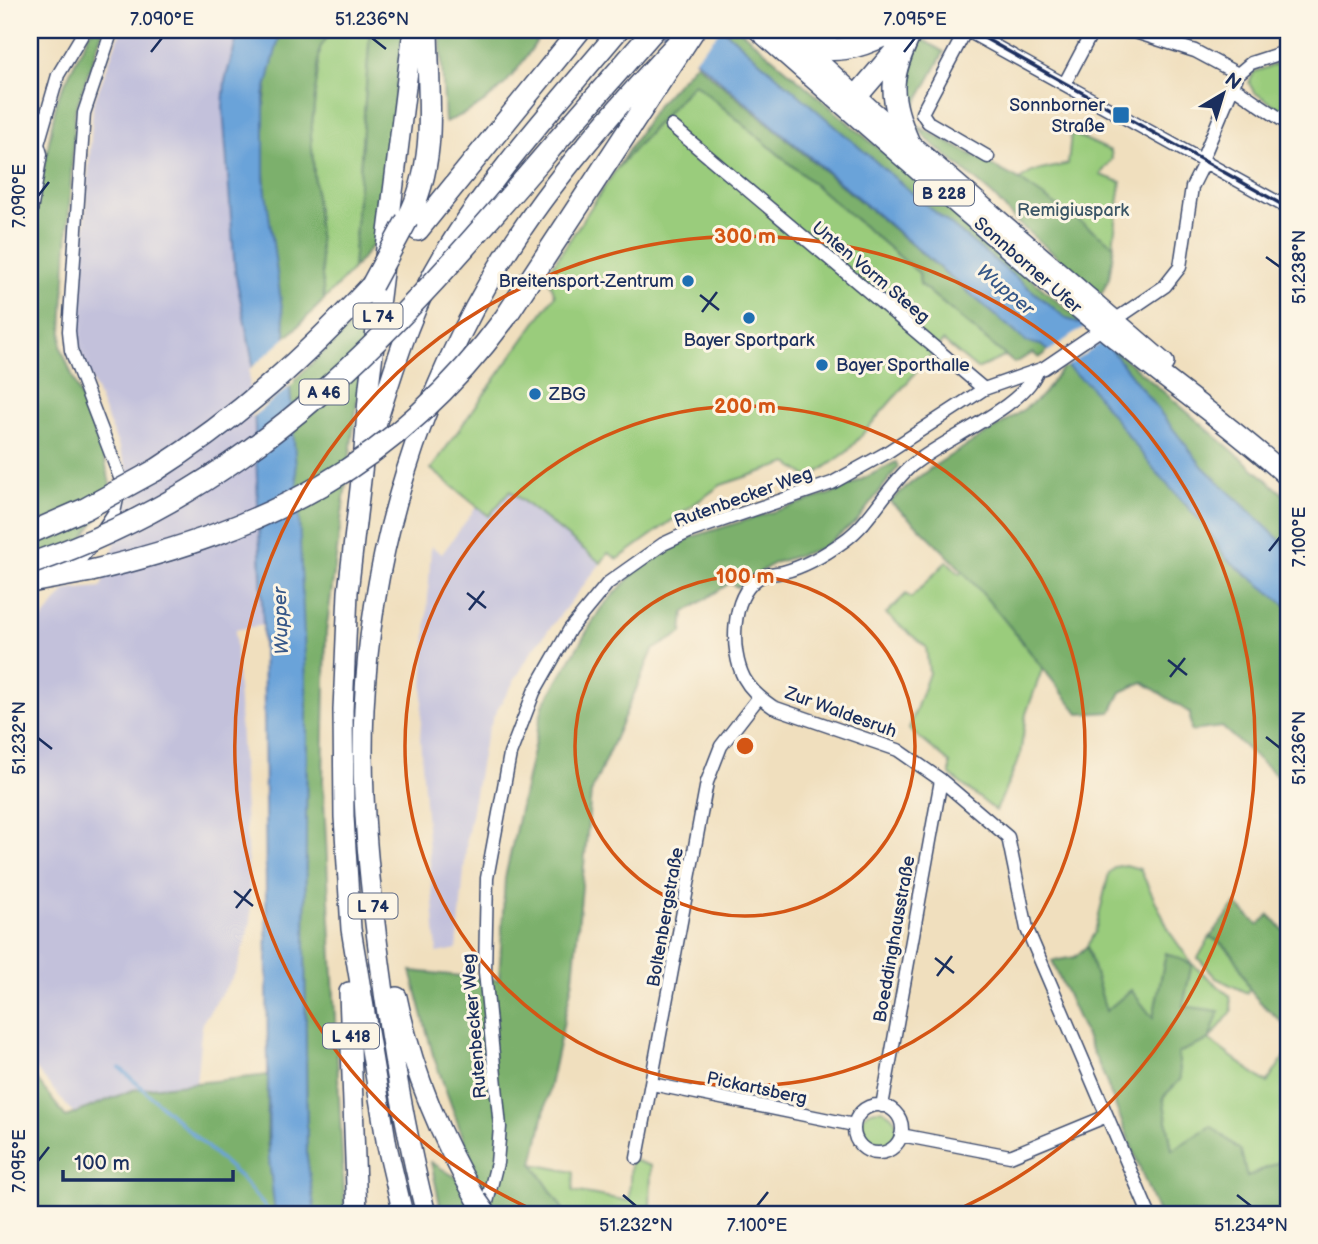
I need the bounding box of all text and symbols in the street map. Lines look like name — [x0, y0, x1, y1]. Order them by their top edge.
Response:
text: 7.090°E — [130, 9, 194, 30]
text: 51.236°N — [335, 9, 409, 30]
text: 7.095°E — [883, 9, 947, 30]
north arrow — [1188, 60, 1258, 130]
text: N — [1220, 68, 1245, 95]
place label: Sonnborner Straße — [1009, 95, 1105, 137]
marker: Sonnborner Straße — [1111, 105, 1131, 125]
text: 7.090°E — [9, 164, 30, 228]
road number: B 228 — [914, 181, 974, 206]
park label: Remigiuspark — [1017, 200, 1129, 221]
street label: Sonnborner Ufer — [970, 213, 1086, 318]
street label: Unten Vorm Steeg — [808, 217, 934, 328]
text: 300 m — [714, 224, 776, 249]
text: 51.238°N — [1289, 230, 1310, 304]
water label: Wupper — [972, 260, 1039, 321]
place label: Breitensport-Zentrum — [498, 271, 674, 292]
marker: Breitensport-Zentrum — [680, 273, 696, 289]
road number: L 74 — [354, 304, 402, 328]
marker: Bayer Sportpark — [741, 310, 757, 326]
place label: Bayer Sportpark — [684, 330, 815, 351]
place label: Bayer Sporthalle — [836, 355, 970, 376]
marker: Bayer Sporthalle — [814, 357, 830, 373]
road number: A 46 — [300, 380, 348, 404]
place label: ZBG — [548, 384, 586, 405]
marker: ZBG — [527, 386, 543, 402]
text: 200 m — [714, 394, 776, 419]
street label: Rutenbecker Weg — [671, 463, 815, 532]
text: 7.100°E — [1289, 507, 1310, 567]
text: 100 m — [716, 564, 774, 589]
water label: Wupper — [269, 586, 294, 655]
street label: Zur Waldesruh — [781, 682, 899, 742]
text: 51.232°N — [9, 701, 30, 775]
text: 51.236°N — [1289, 711, 1310, 785]
centre of rings — [733, 734, 757, 758]
street label: Boltenbergstraße — [643, 845, 688, 989]
street label: Boeddinghausstraße — [869, 854, 920, 1024]
road number: L 74 — [348, 893, 398, 918]
street label: Rutenbecker Weg — [458, 953, 491, 1099]
road number: L 418 — [323, 1024, 379, 1048]
street label: Pickartsberg — [705, 1068, 809, 1109]
text: 7.095°E — [9, 1129, 30, 1193]
scale bar — [63, 1139, 233, 1183]
text: 100 m — [74, 1151, 130, 1176]
text: 51.232°N — [599, 1215, 673, 1236]
text: 7.100°E — [727, 1215, 787, 1236]
text: 51.234°N — [1214, 1215, 1288, 1236]

